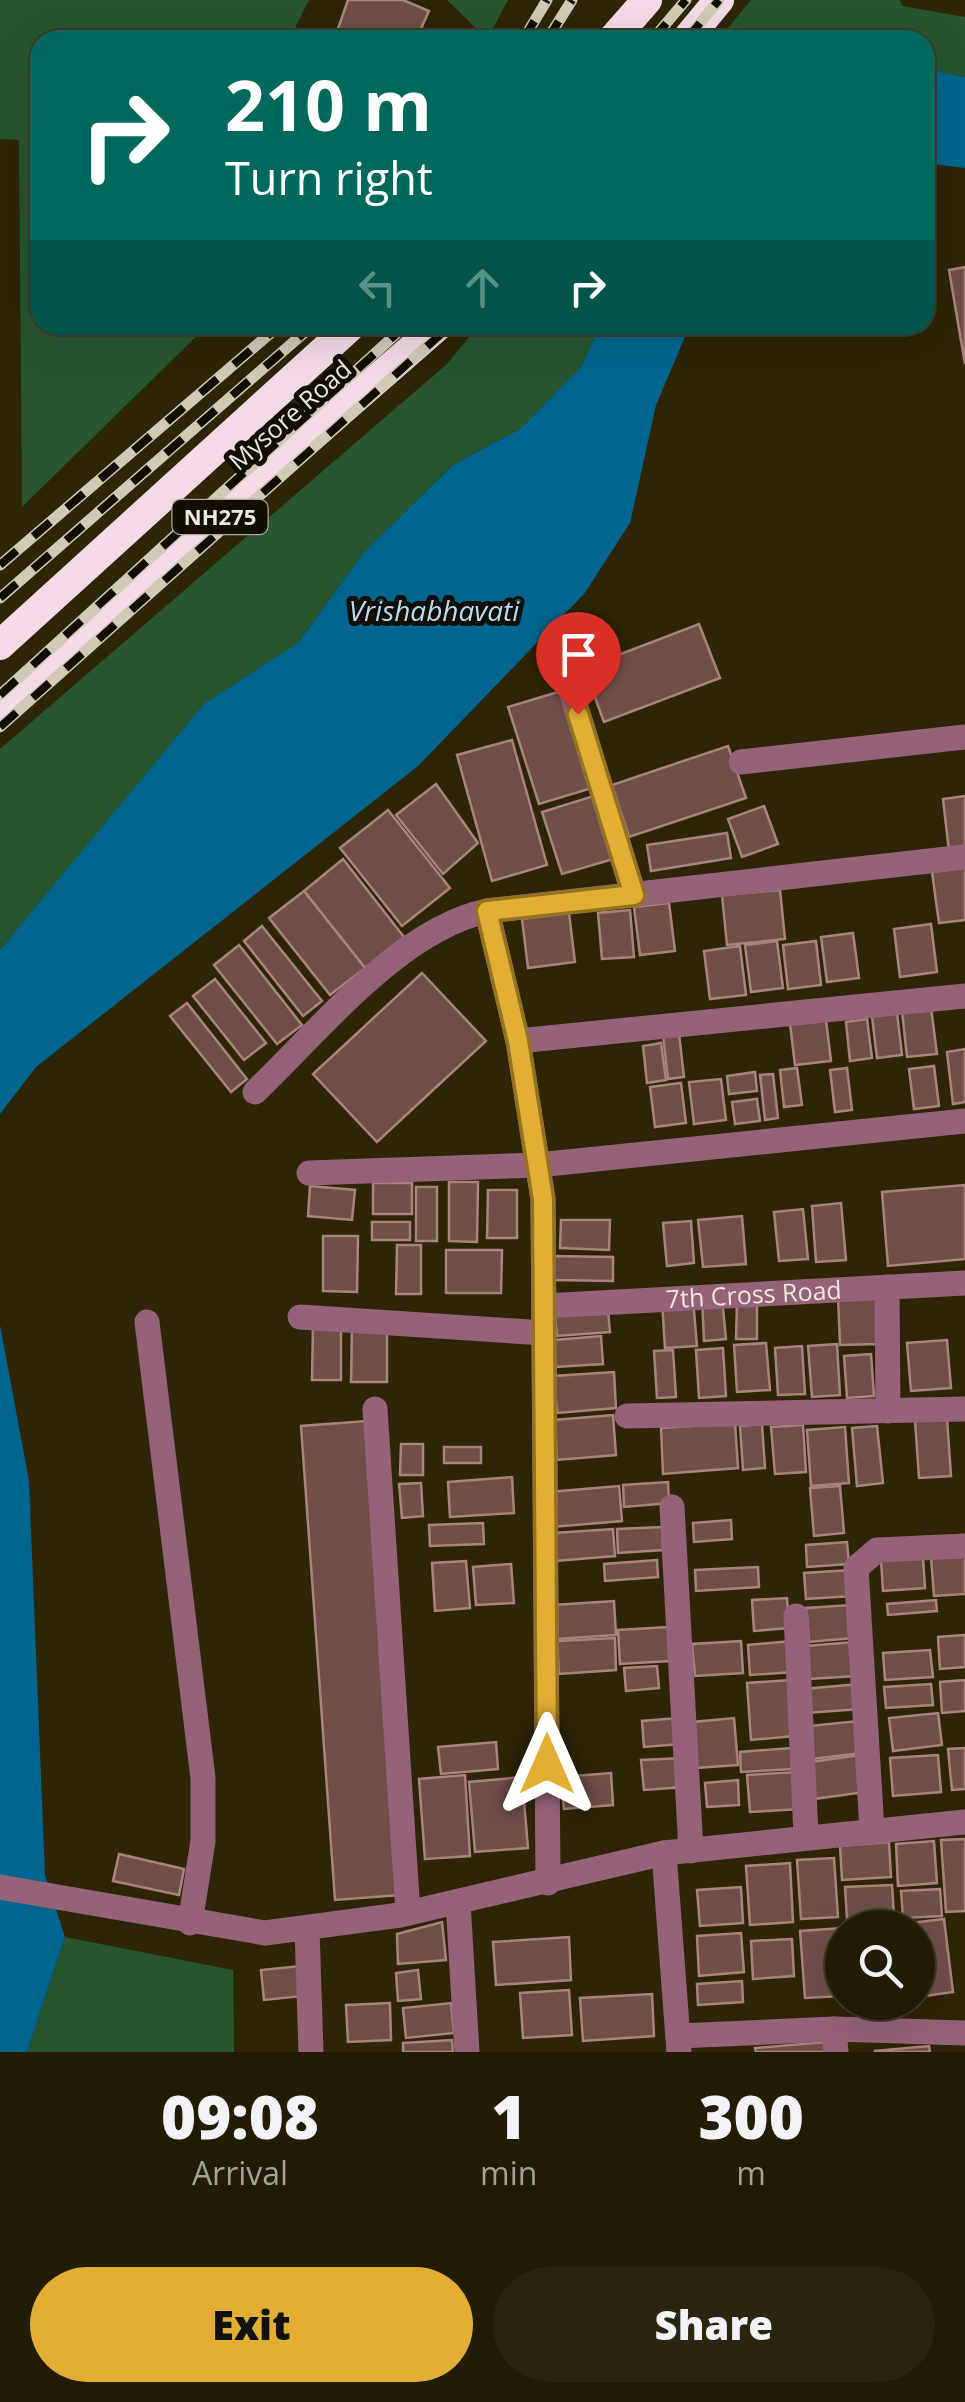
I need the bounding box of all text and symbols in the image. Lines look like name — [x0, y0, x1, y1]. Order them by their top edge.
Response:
text: 210 m — [225, 56, 432, 152]
icon: right — [60, 70, 190, 200]
text: Turn right — [225, 147, 433, 208]
icon: left — [350, 260, 405, 315]
icon: ahead — [455, 260, 510, 315]
icon: right — [560, 260, 615, 315]
street label: Mysore Road — [221, 351, 358, 477]
road number: NH275 — [172, 500, 268, 534]
water label: Vrishabhavati — [349, 591, 520, 629]
pin — [536, 612, 621, 715]
icon: arrive — [551, 627, 606, 682]
street label: 7th Cross Road — [665, 1272, 842, 1315]
position arrow — [495, 1712, 599, 1816]
map controls — [825, 1910, 935, 2020]
button: search — [825, 1910, 935, 2020]
text: 09:08 — [161, 2075, 319, 2157]
text: 1 — [491, 2075, 526, 2157]
text: 300 — [698, 2075, 804, 2157]
text: Arrival — [192, 2151, 288, 2194]
text: min — [480, 2151, 537, 2194]
text: m — [736, 2151, 766, 2194]
button: Exit — [30, 2267, 473, 2382]
button: Share — [493, 2267, 935, 2382]

